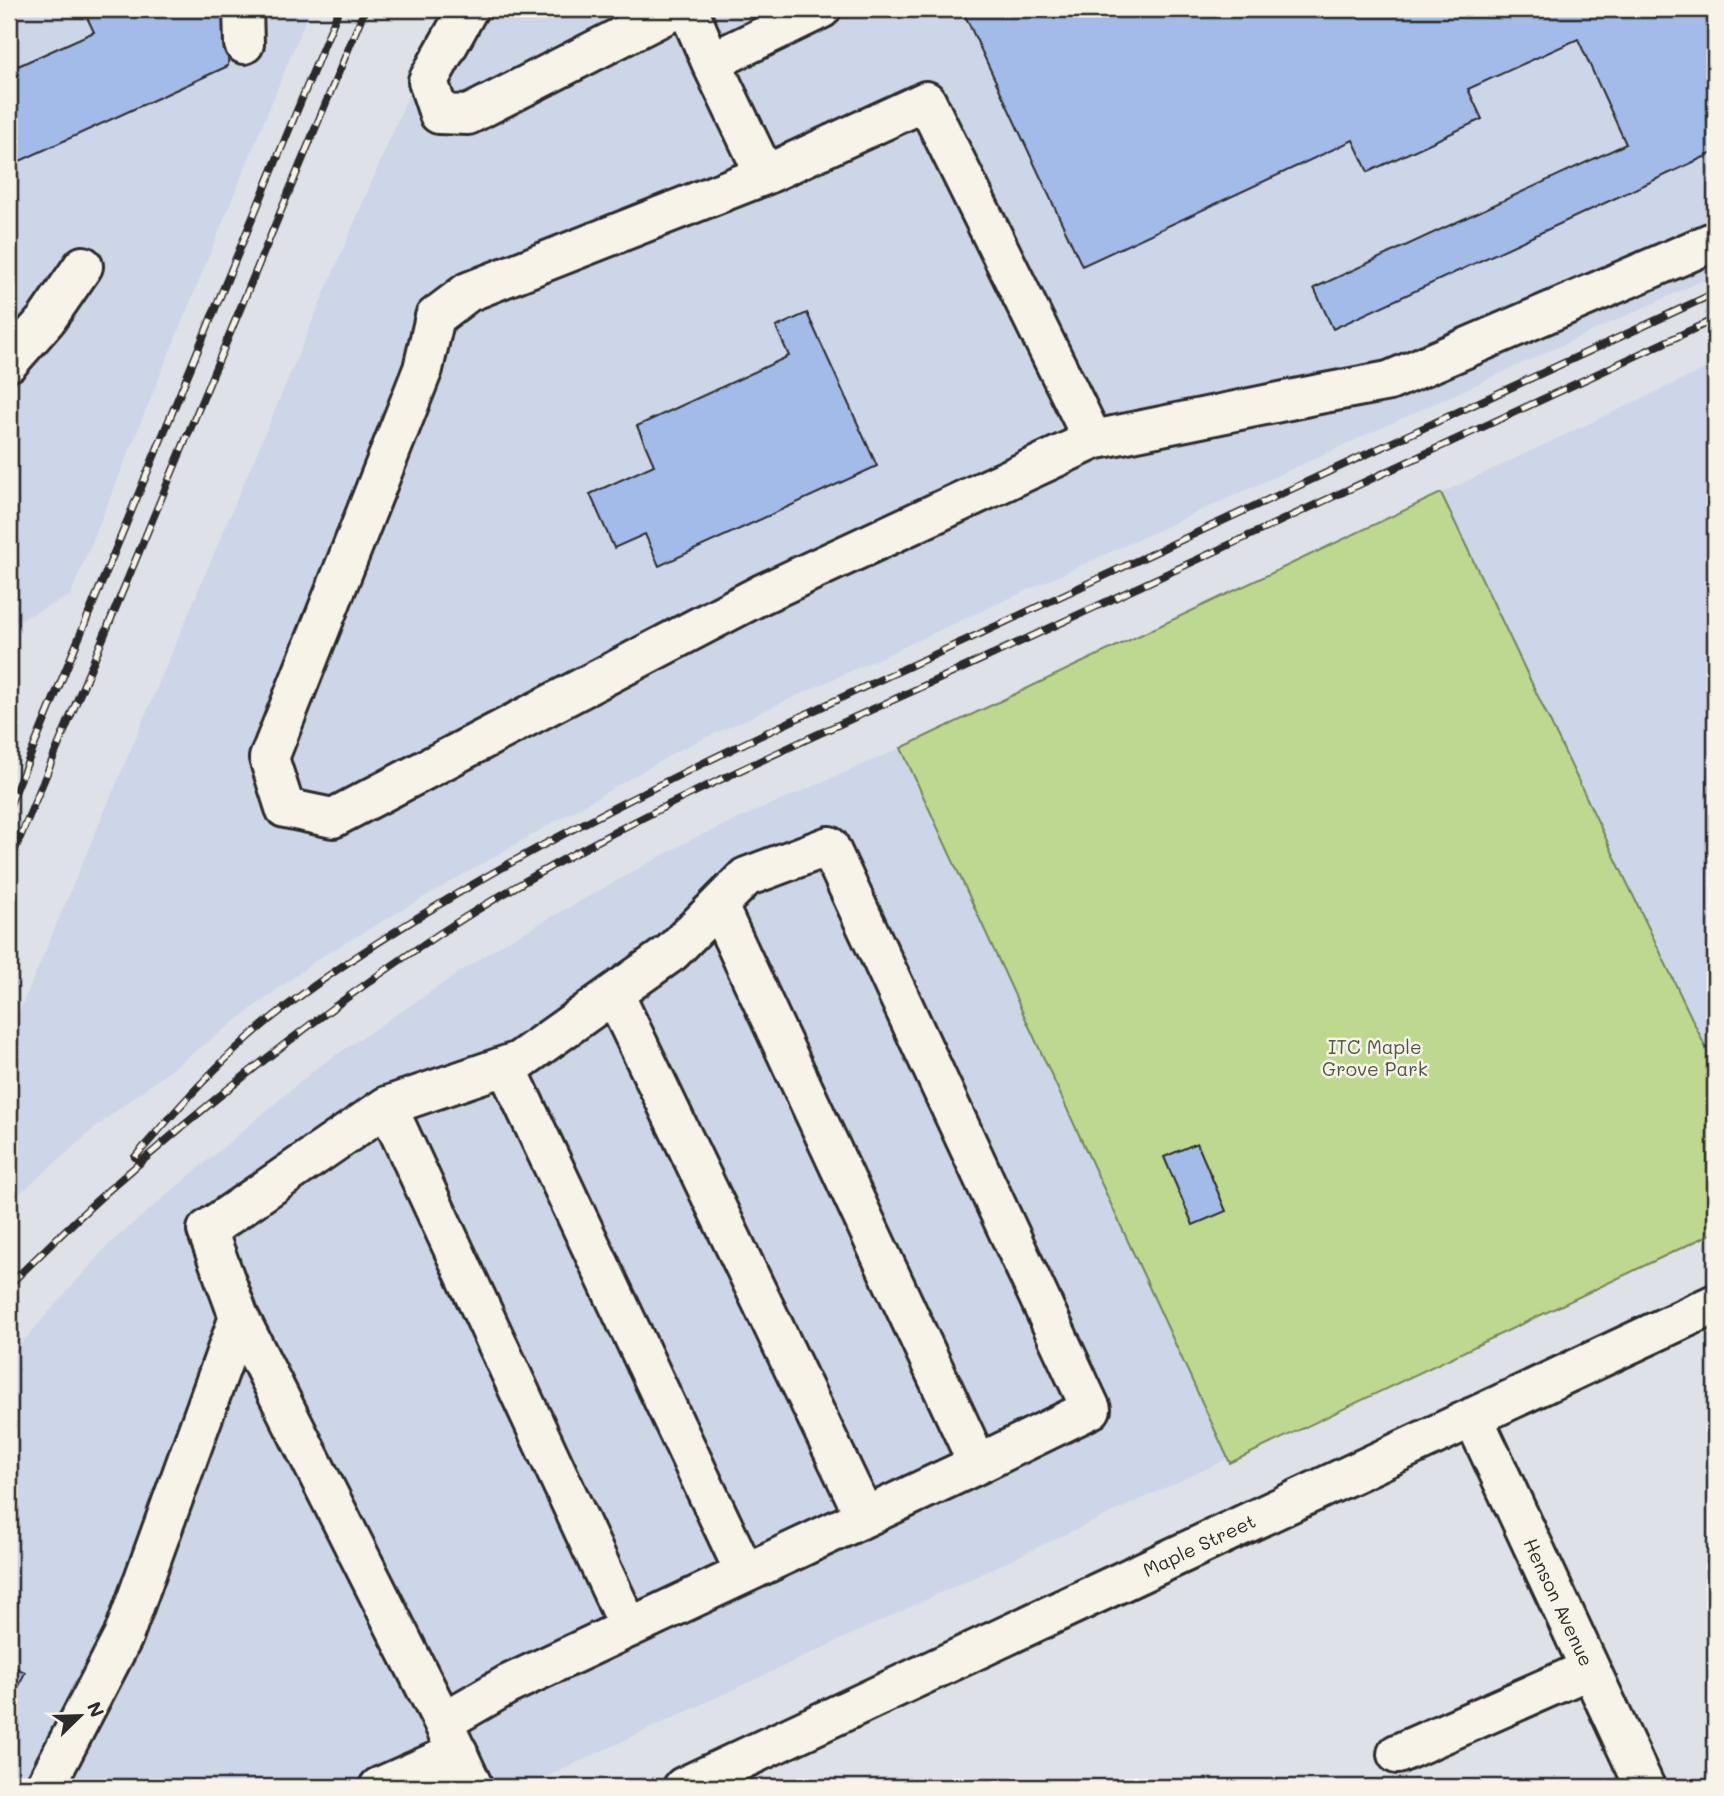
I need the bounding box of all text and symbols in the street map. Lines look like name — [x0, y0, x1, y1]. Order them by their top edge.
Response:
park label: ITC Maple Grove Park — [1322, 1034, 1428, 1081]
street label: Maple Street — [1139, 1508, 1259, 1582]
street label: Henson Avenue — [1518, 1534, 1600, 1670]
north arrow — [46, 1680, 116, 1750]
text: N — [82, 1698, 110, 1721]

